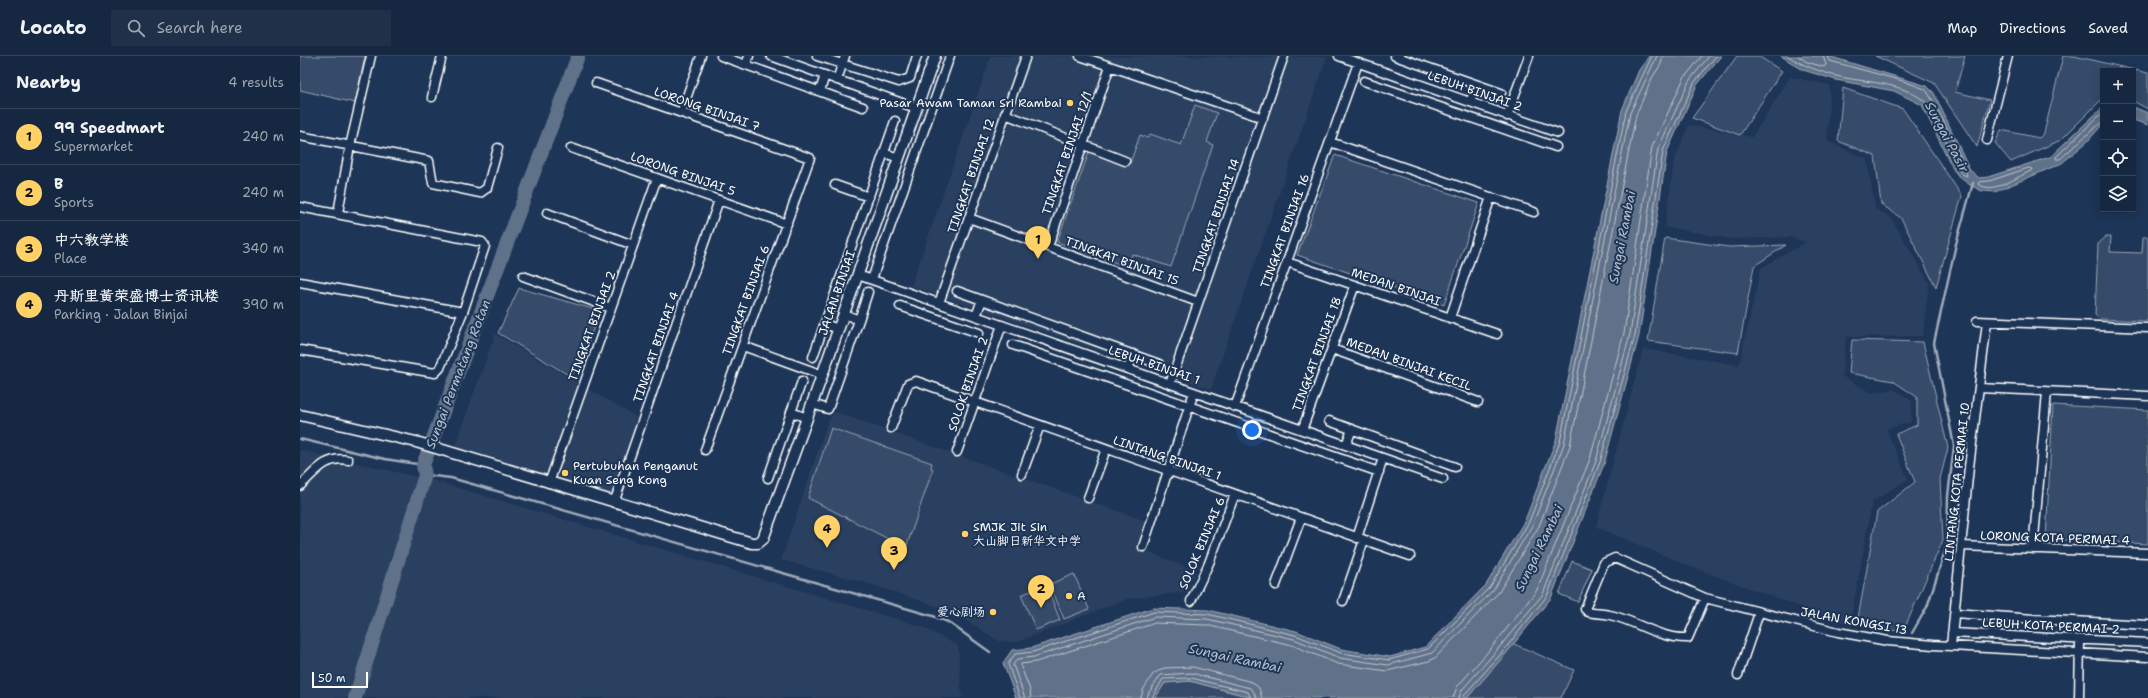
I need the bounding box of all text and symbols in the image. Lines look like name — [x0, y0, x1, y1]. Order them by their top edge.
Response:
search box — [111, 10, 391, 46]
text: Locato — [20, 15, 87, 40]
icon: search — [125, 17, 147, 39]
text: Search here — [157, 18, 242, 38]
text: Map — [1948, 19, 1978, 37]
text: Directions — [2000, 19, 2066, 37]
text: Saved — [2088, 19, 2128, 37]
street label: LEBUH BINJAI 2 — [1426, 67, 1524, 115]
map controls — [2100, 68, 2136, 212]
button: + — [2100, 68, 2136, 104]
text: Nearby — [16, 71, 81, 93]
text: 4 results — [228, 74, 284, 91]
street label: LORONG BINJAI 7 — [652, 83, 762, 135]
street label: TINGKAT BINJAI 12/1 — [1038, 89, 1096, 217]
place label: Pasar Awam Taman Sri Rambai — [879, 95, 1062, 111]
marker: Pasar Awam Taman Sri Rambai — [1065, 98, 1075, 108]
water label: Sungai Pasir — [1921, 99, 1973, 176]
button: − — [2100, 104, 2136, 140]
street label: TINGKAT BINJAI 12 — [944, 116, 998, 236]
text: 99 Speedmart — [54, 118, 165, 138]
text: 1 — [26, 128, 32, 145]
text: 240 m — [242, 128, 284, 145]
text: Supermarket — [54, 138, 133, 155]
button: locate — [2100, 140, 2136, 176]
street label: LORONG BINJAI 5 — [628, 149, 738, 199]
street label: TINGKAT BINJAI 14 — [1189, 156, 1243, 276]
street label: TINGKAT BINJAI 16 — [1257, 172, 1313, 290]
text: B — [54, 174, 63, 194]
button: layers — [2100, 176, 2136, 212]
text: 2 — [24, 184, 34, 201]
text: 240 m — [242, 184, 284, 201]
water label: Sungai Rambai — [1605, 189, 1639, 285]
text: Sports — [54, 194, 94, 211]
pin: 1 — [1025, 226, 1051, 259]
text: 中六教学楼 — [54, 230, 129, 250]
street label: TINGKAT BINJAI 15 — [1063, 233, 1181, 289]
text: 3 — [24, 240, 34, 257]
text: 340 m — [242, 240, 284, 257]
street label: TINGKAT BINJAI 6 — [719, 243, 773, 357]
street label: JALAN BINJAI — [815, 248, 859, 338]
text: Place — [54, 250, 87, 267]
street label: MEDAN BINJAI — [1349, 264, 1443, 310]
street label: TINGKAT BINJAI 2 — [565, 269, 619, 383]
text: 丹斯里黄荣盛博士资讯楼 — [54, 286, 219, 306]
street label: TINGKAT BINJAI 4 — [630, 289, 682, 405]
street label: TINGKAT BINJAI 18 — [1289, 294, 1345, 414]
text: 4 — [24, 296, 34, 313]
text: 390 m — [242, 296, 284, 313]
water label: Sungai Permatang Rotan — [422, 297, 494, 451]
text: Parking · Jalan Binjai — [54, 306, 188, 323]
street label: SOLOK BINJAI 2 — [944, 334, 992, 434]
street label: MEDAN BINJAI KECIL — [1344, 334, 1474, 394]
street label: LEBUH BINJAI 1 — [1106, 342, 1202, 388]
street label: LINTANG KOTA PERMAI 10 — [1941, 402, 1973, 562]
your location — [1242, 420, 1262, 440]
street label: LINTANG BINJAI 1 — [1111, 432, 1223, 484]
place label: Pertubuhan Penganut Kuan Seng Kong — [573, 458, 698, 488]
marker: Pertubuhan Penganut Kuan Seng Kong — [560, 468, 570, 478]
street label: SOLOK BINJAI 6 — [1175, 494, 1229, 592]
water label: Sungai Rambai — [1511, 502, 1567, 594]
pin: 4 — [814, 515, 840, 548]
place label: SMJK Jit Sin 大山脚日新华文中学 — [973, 519, 1081, 549]
street label: LORONG KOTA PERMAI 4 — [1980, 527, 2130, 549]
marker: SMJK Jit Sin 大山脚日新华文中学 — [960, 529, 970, 539]
pin: 3 — [881, 537, 907, 570]
pin: 2 — [1028, 575, 1054, 608]
place label: A — [1077, 588, 1086, 604]
marker: A — [1064, 591, 1074, 601]
place label: 爱心剧场 — [937, 604, 985, 620]
street label: JALAN KONGSI 13 — [1799, 604, 1909, 638]
marker: 爱心剧场 — [988, 607, 998, 617]
street label: LEBUH KOTA PERMAI 2 — [1982, 614, 2120, 638]
water label: Sungai Rambai — [1187, 640, 1283, 676]
scale bar — [312, 670, 368, 689]
text: 50 m — [318, 671, 346, 686]

